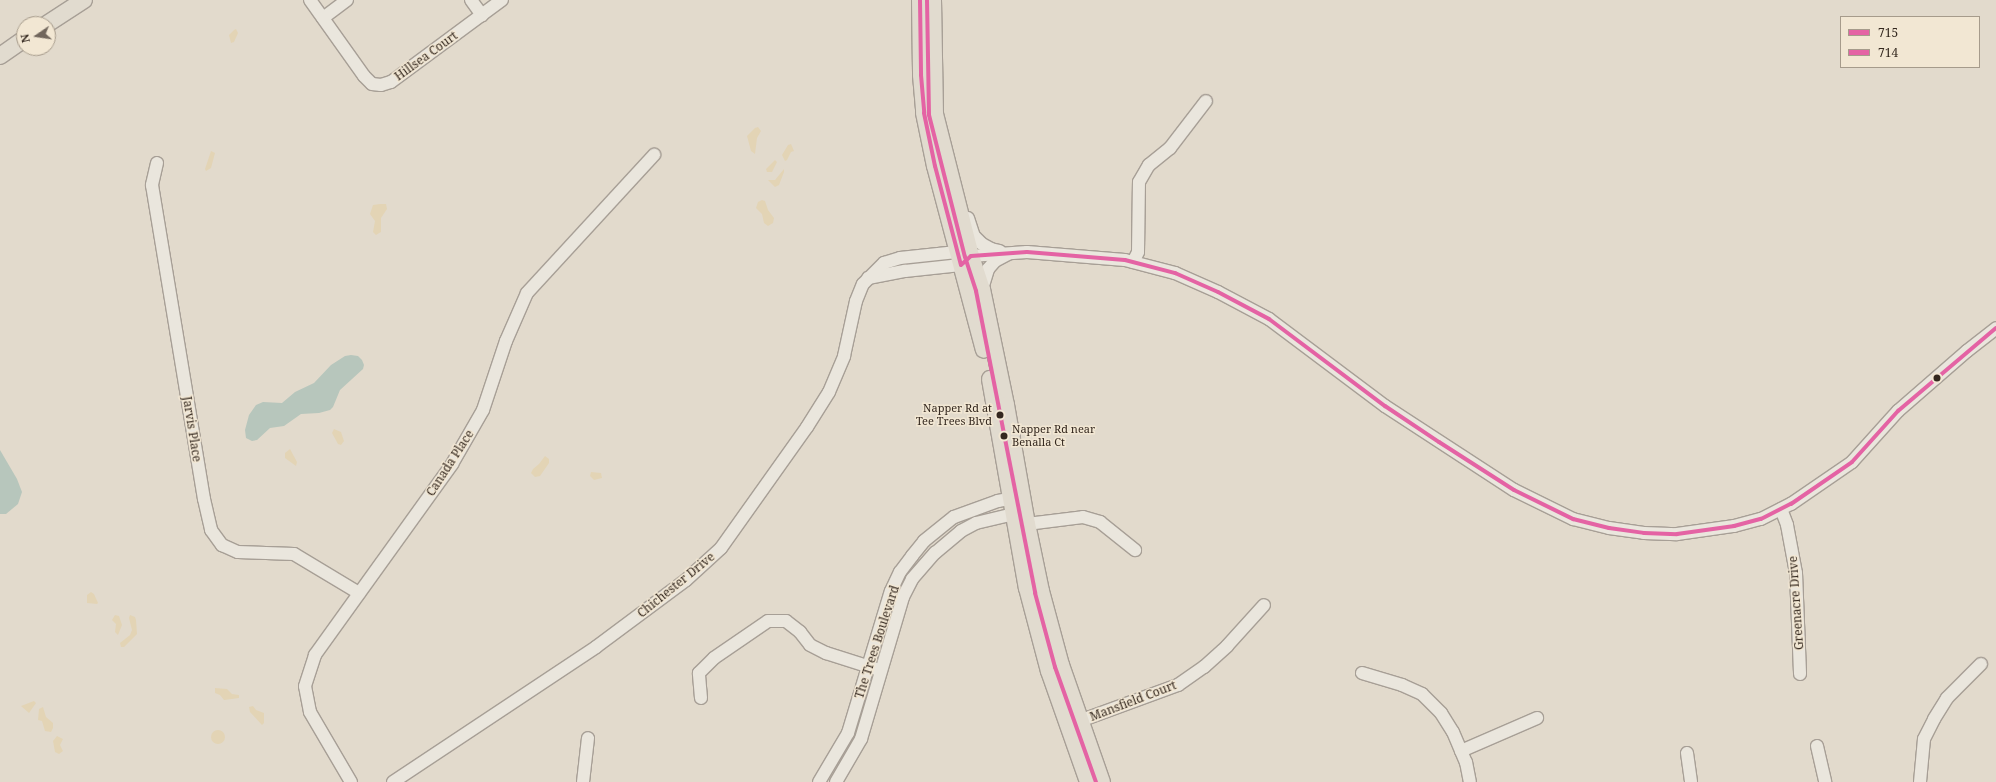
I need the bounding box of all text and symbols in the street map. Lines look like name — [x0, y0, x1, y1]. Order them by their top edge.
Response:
north arrow — [16, 16, 56, 56]
legend — [1840, 16, 1980, 68]
text: 715 — [1878, 24, 1898, 41]
street label: Hillsea Court — [392, 28, 460, 84]
text: N — [17, 33, 33, 45]
text: 714 — [1878, 44, 1898, 61]
unlabelled marker — [1932, 373, 1942, 383]
street label: Jarvis Place — [180, 395, 204, 463]
place label: Napper Rd at Tee Trees Blvd — [916, 402, 992, 428]
marker: Napper Rd at Tee Trees Blvd — [995, 410, 1005, 420]
place label: Napper Rd near Benalla Ct — [1012, 423, 1095, 449]
street label: Canada Place — [423, 427, 477, 499]
marker: Napper Rd near Benalla Ct — [999, 431, 1009, 441]
street label: Chichester Drive — [634, 549, 718, 621]
street label: Greenacre Drive — [1786, 555, 1806, 651]
street label: The Trees Boulevard — [852, 584, 902, 700]
street label: Mansfield Court — [1088, 678, 1178, 724]

